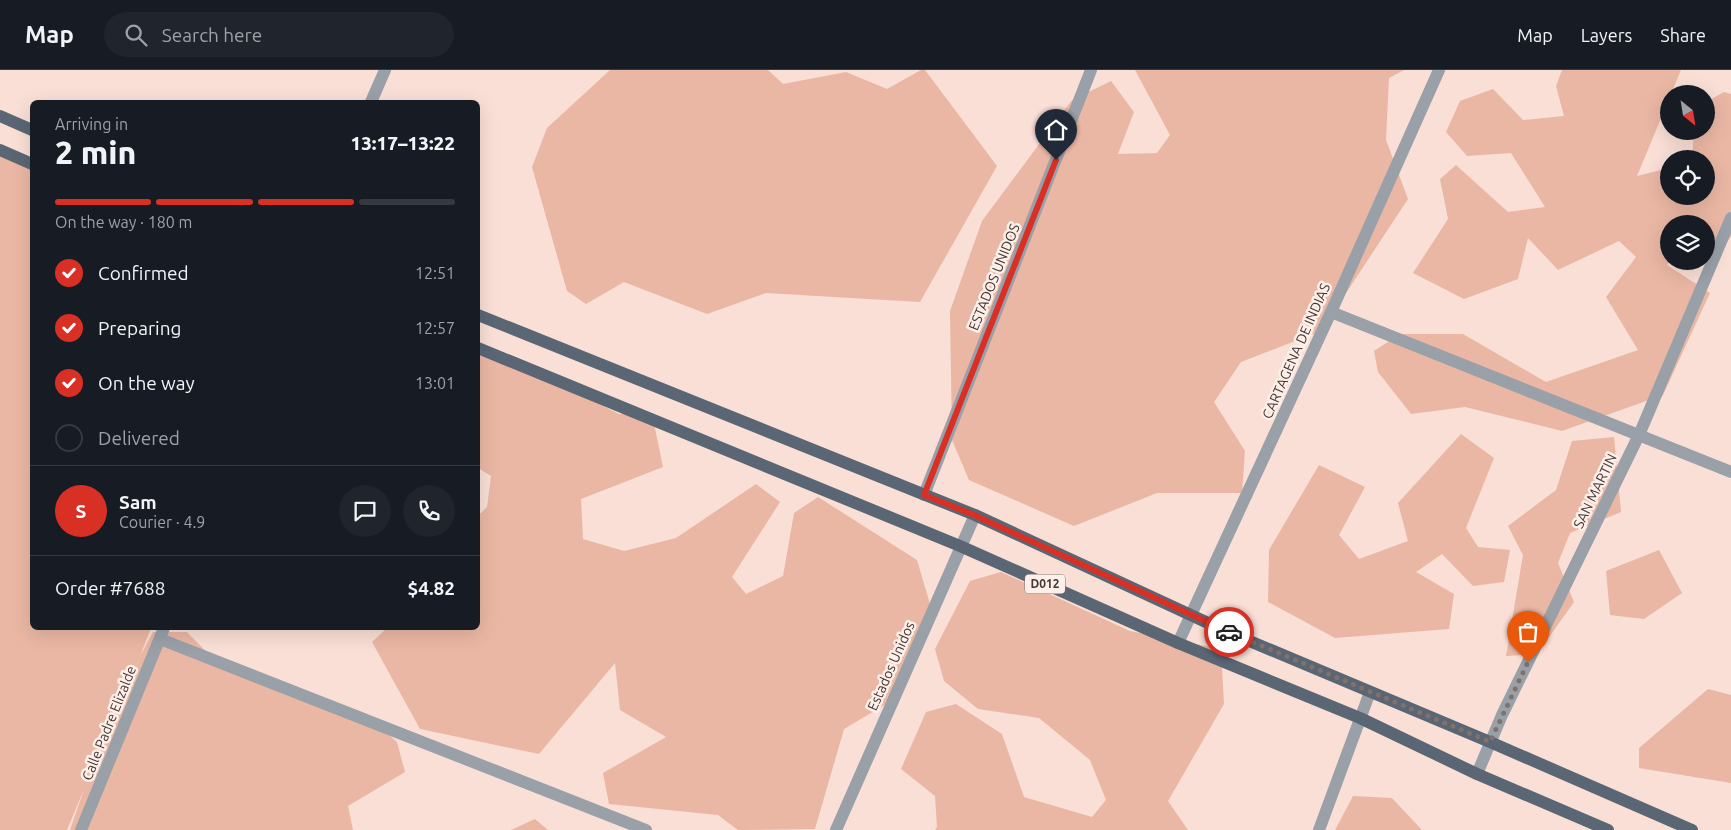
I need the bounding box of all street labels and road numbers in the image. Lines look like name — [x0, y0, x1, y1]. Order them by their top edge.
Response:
street label: ESTADOS UNIDOS — [965, 221, 1023, 333]
street label: CARTAGENA DE INDIAS — [1259, 281, 1333, 421]
street label: SAN MARTIN — [1570, 451, 1620, 531]
road number: D012 — [1025, 574, 1065, 594]
street label: Estados Unidos — [864, 619, 918, 713]
street label: Calle Padre Elizalde — [79, 663, 139, 783]

